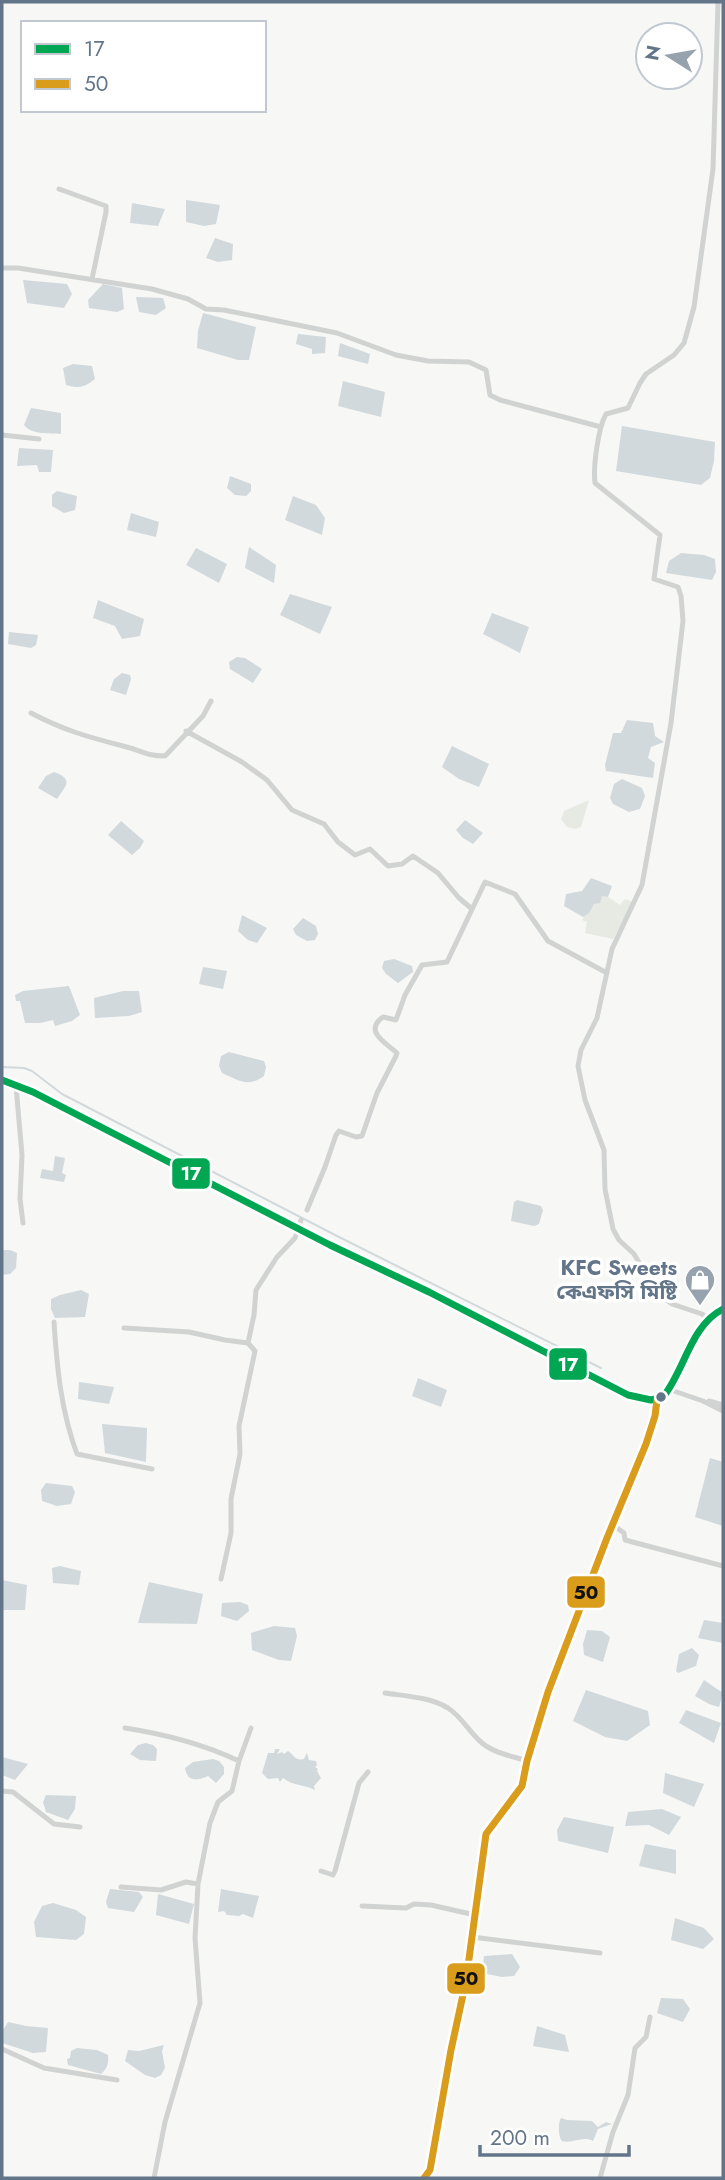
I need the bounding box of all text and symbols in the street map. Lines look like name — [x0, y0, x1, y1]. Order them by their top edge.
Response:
legend — [21, 21, 266, 112]
north arrow — [634, 21, 704, 91]
text: 17 — [84, 34, 104, 64]
text: N — [638, 43, 667, 63]
text: 50 — [84, 69, 108, 99]
line badge: 17 — [171, 1157, 211, 1190]
text: 17 — [180, 1160, 202, 1187]
place label: KFC Sweets কেএফসি মিষ্টি — [556, 1253, 677, 1307]
shop icon: KFC Sweets কেএফসি মিষ্টি — [683, 1263, 717, 1307]
line badge: 17 — [548, 1347, 588, 1381]
text: 17 — [557, 1351, 579, 1378]
unlabelled marker — [654, 1390, 668, 1404]
line badge: 50 — [566, 1575, 606, 1609]
text: 50 — [574, 1579, 598, 1606]
line badge: 50 — [446, 1962, 486, 1995]
text: 50 — [454, 1965, 478, 1992]
scale bar — [480, 2114, 629, 2158]
text: 200 m — [490, 2123, 550, 2153]

